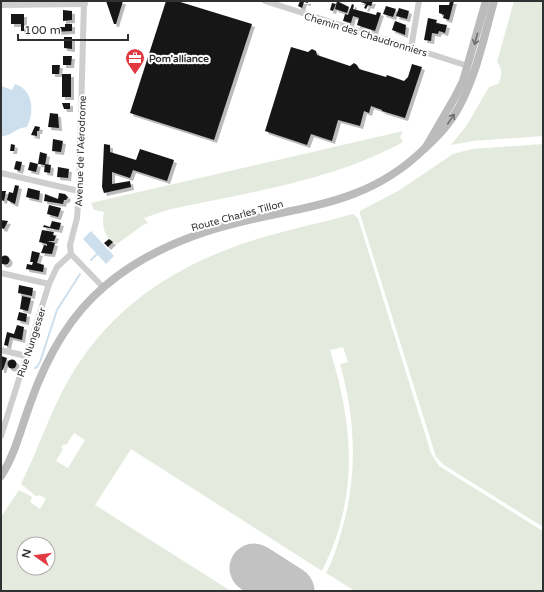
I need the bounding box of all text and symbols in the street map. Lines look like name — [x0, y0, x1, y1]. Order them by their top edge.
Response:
street label: Chemin des Chaudronniers — [303, 10, 429, 59]
scale bar — [18, 16, 128, 42]
text: 100 m — [24, 23, 61, 37]
one-way arrow — [472, 32, 479, 45]
office icon: Pom'alliance — [124, 47, 146, 75]
place label: Pom'alliance — [149, 53, 209, 65]
street label: Avenue de l'Aérodrome — [73, 95, 89, 207]
one-way arrow — [447, 114, 455, 125]
street label: Route Charles Tillon — [190, 198, 285, 234]
street label: Rue Nungesser — [15, 306, 49, 379]
north arrow — [16, 536, 56, 576]
text: N — [19, 548, 34, 560]

